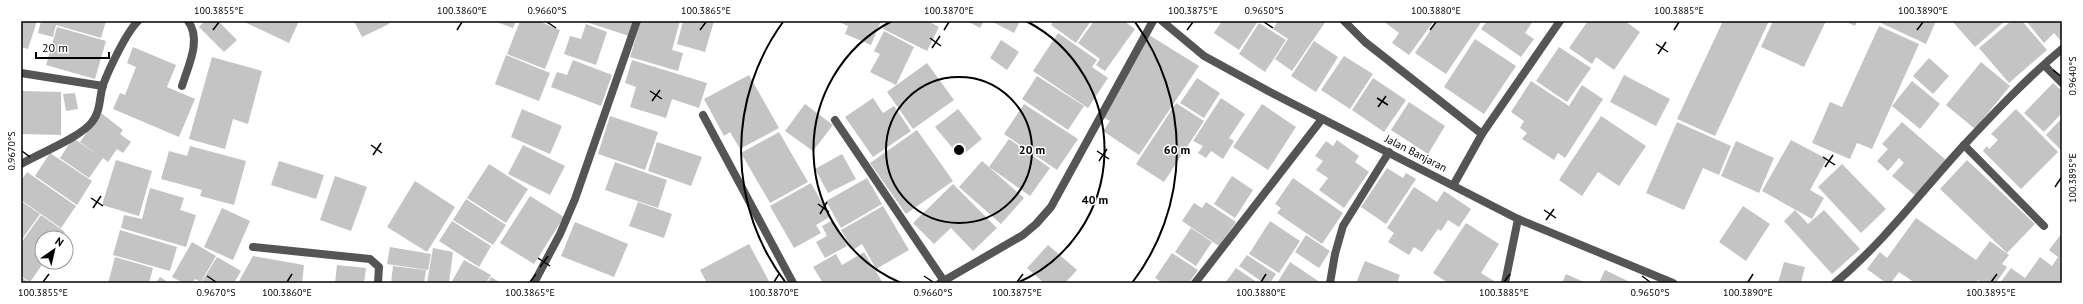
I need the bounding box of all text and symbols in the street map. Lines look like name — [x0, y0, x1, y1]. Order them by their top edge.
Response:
text: 100.3855°E — [194, 4, 244, 17]
text: 100.3860°E — [437, 4, 487, 17]
text: 0.9660°S — [528, 4, 566, 17]
text: 100.3865°E — [681, 4, 731, 17]
text: 100.3870°E — [924, 4, 974, 17]
text: 100.3875°E — [1168, 4, 1218, 17]
text: 0.9650°S — [1245, 4, 1283, 17]
text: 100.3880°E — [1411, 4, 1461, 17]
text: 100.3885°E — [1654, 4, 1704, 17]
text: 100.3890°E — [1898, 4, 1948, 17]
scale bar — [36, 34, 109, 60]
text: 20 m — [42, 40, 68, 55]
text: 0.9640°S — [2066, 57, 2079, 95]
street label: Jalan Banjaran — [1382, 131, 1449, 175]
text: 0.9670°S — [5, 132, 18, 170]
text: 20 m — [1019, 142, 1045, 157]
text: 60 m — [1164, 142, 1190, 157]
centre of rings — [952, 143, 966, 157]
text: 100.3895°E — [2066, 153, 2079, 203]
text: 40 m — [1082, 192, 1108, 207]
north arrow — [34, 230, 74, 270]
text: N — [53, 234, 67, 250]
text: 100.3855°E — [18, 286, 68, 299]
text: 0.9670°S — [197, 286, 235, 299]
text: 100.3860°E — [262, 286, 312, 299]
text: 100.3865°E — [505, 286, 555, 299]
text: 100.3870°E — [749, 286, 799, 299]
text: 0.9660°S — [914, 286, 952, 299]
text: 100.3875°E — [992, 286, 1042, 299]
text: 100.3880°E — [1236, 286, 1286, 299]
text: 100.3885°E — [1479, 286, 1529, 299]
text: 0.9650°S — [1631, 286, 1669, 299]
text: 100.3890°E — [1723, 286, 1773, 299]
text: 100.3895°E — [1966, 286, 2016, 299]

